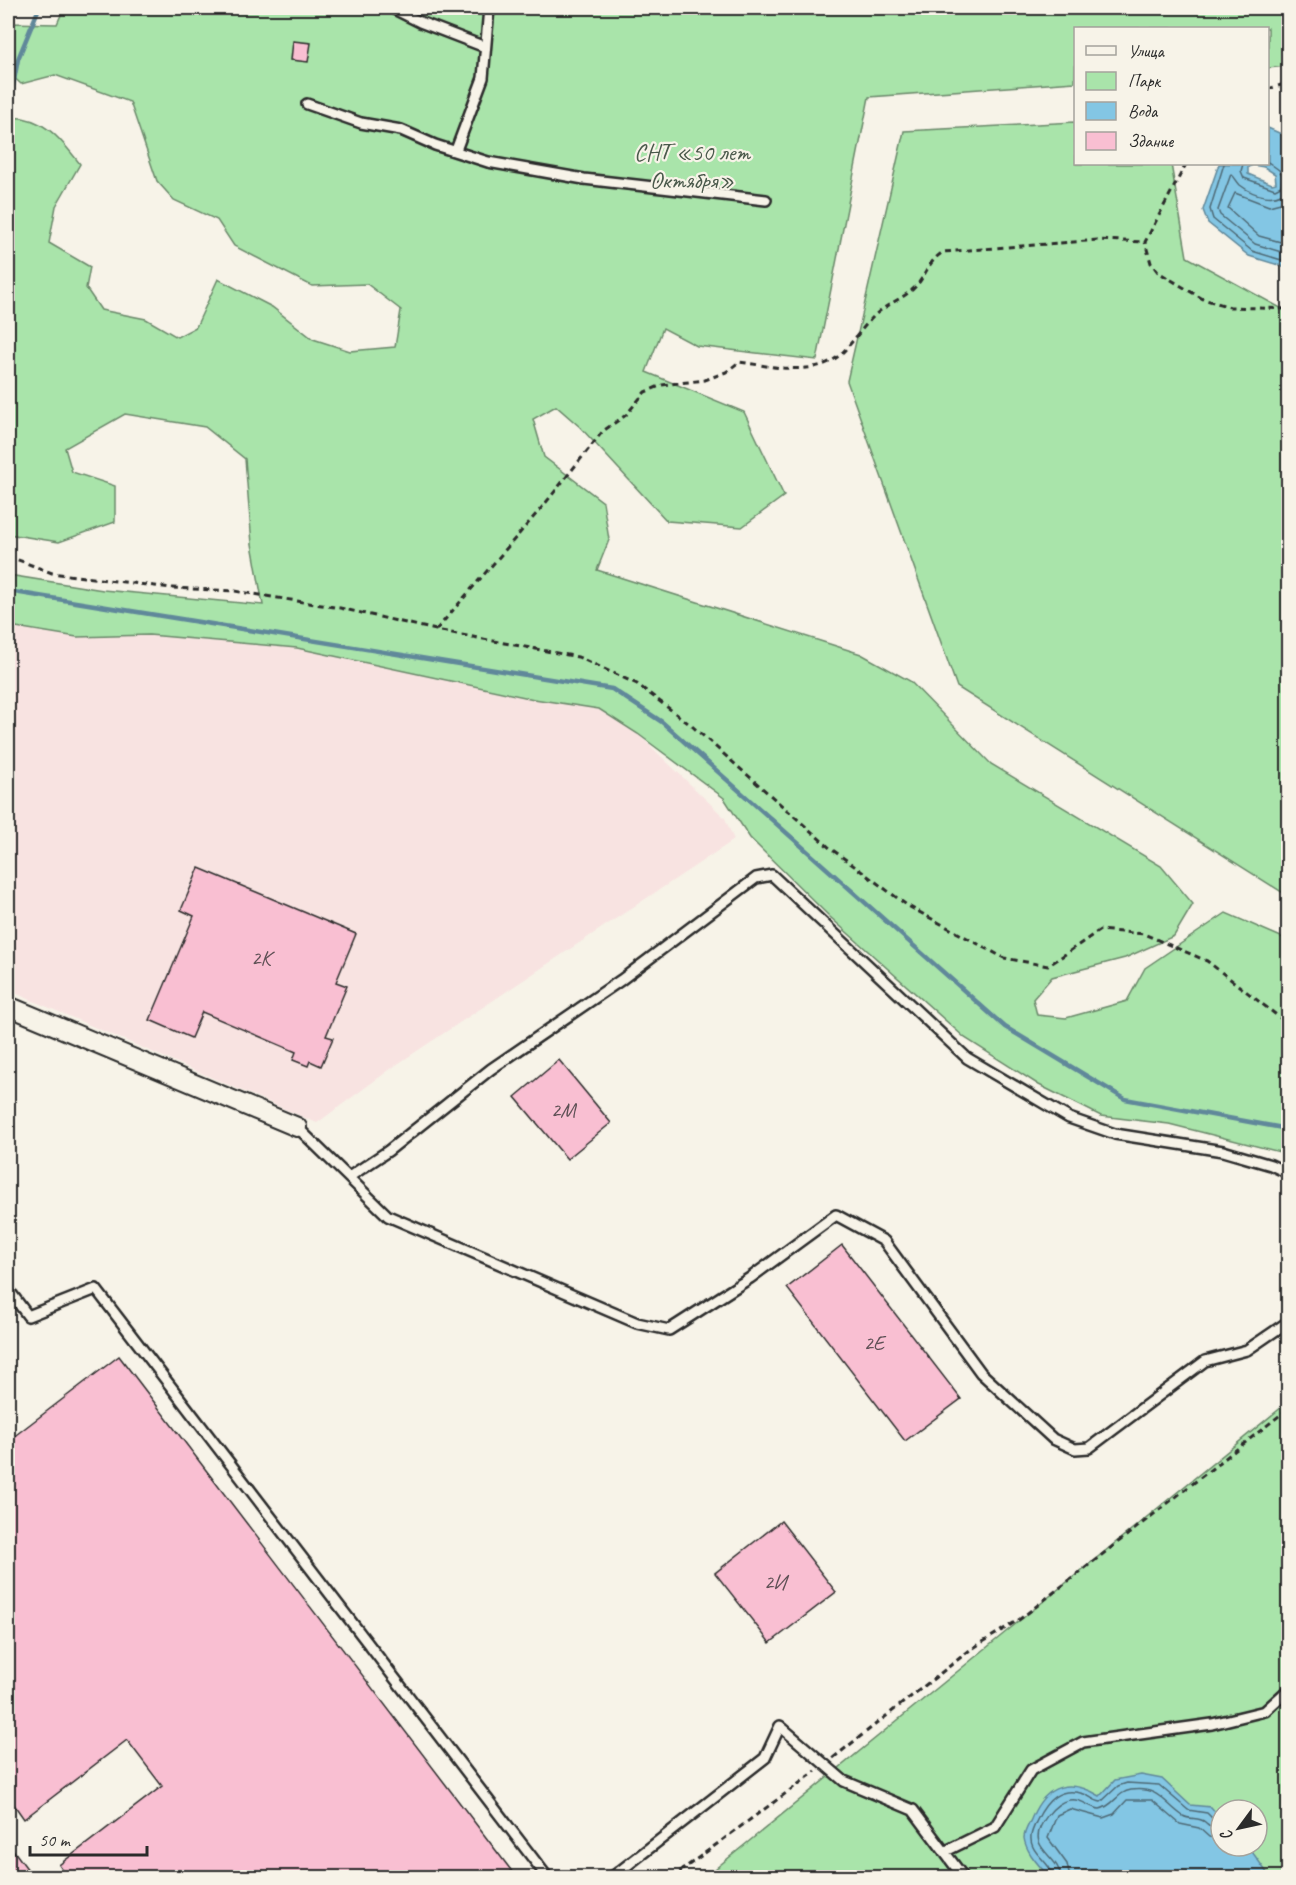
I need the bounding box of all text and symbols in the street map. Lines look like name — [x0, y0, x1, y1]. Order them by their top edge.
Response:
legend — [1074, 27, 1269, 165]
text: Улица — [1128, 40, 1165, 62]
text: Парк — [1128, 70, 1162, 92]
text: Вода — [1128, 100, 1159, 122]
text: Здание — [1128, 130, 1174, 152]
park label: СНТ «50 лет Октября» — [634, 137, 751, 195]
house number: 2К — [251, 945, 275, 971]
house number: 2М — [551, 1097, 577, 1123]
house number: 2Е — [864, 1330, 887, 1356]
house number: 2И — [764, 1569, 790, 1595]
north arrow — [1209, 1798, 1269, 1858]
scale bar — [30, 1819, 147, 1857]
text: С — [1216, 1825, 1238, 1844]
text: 50 m — [39, 1829, 72, 1851]

